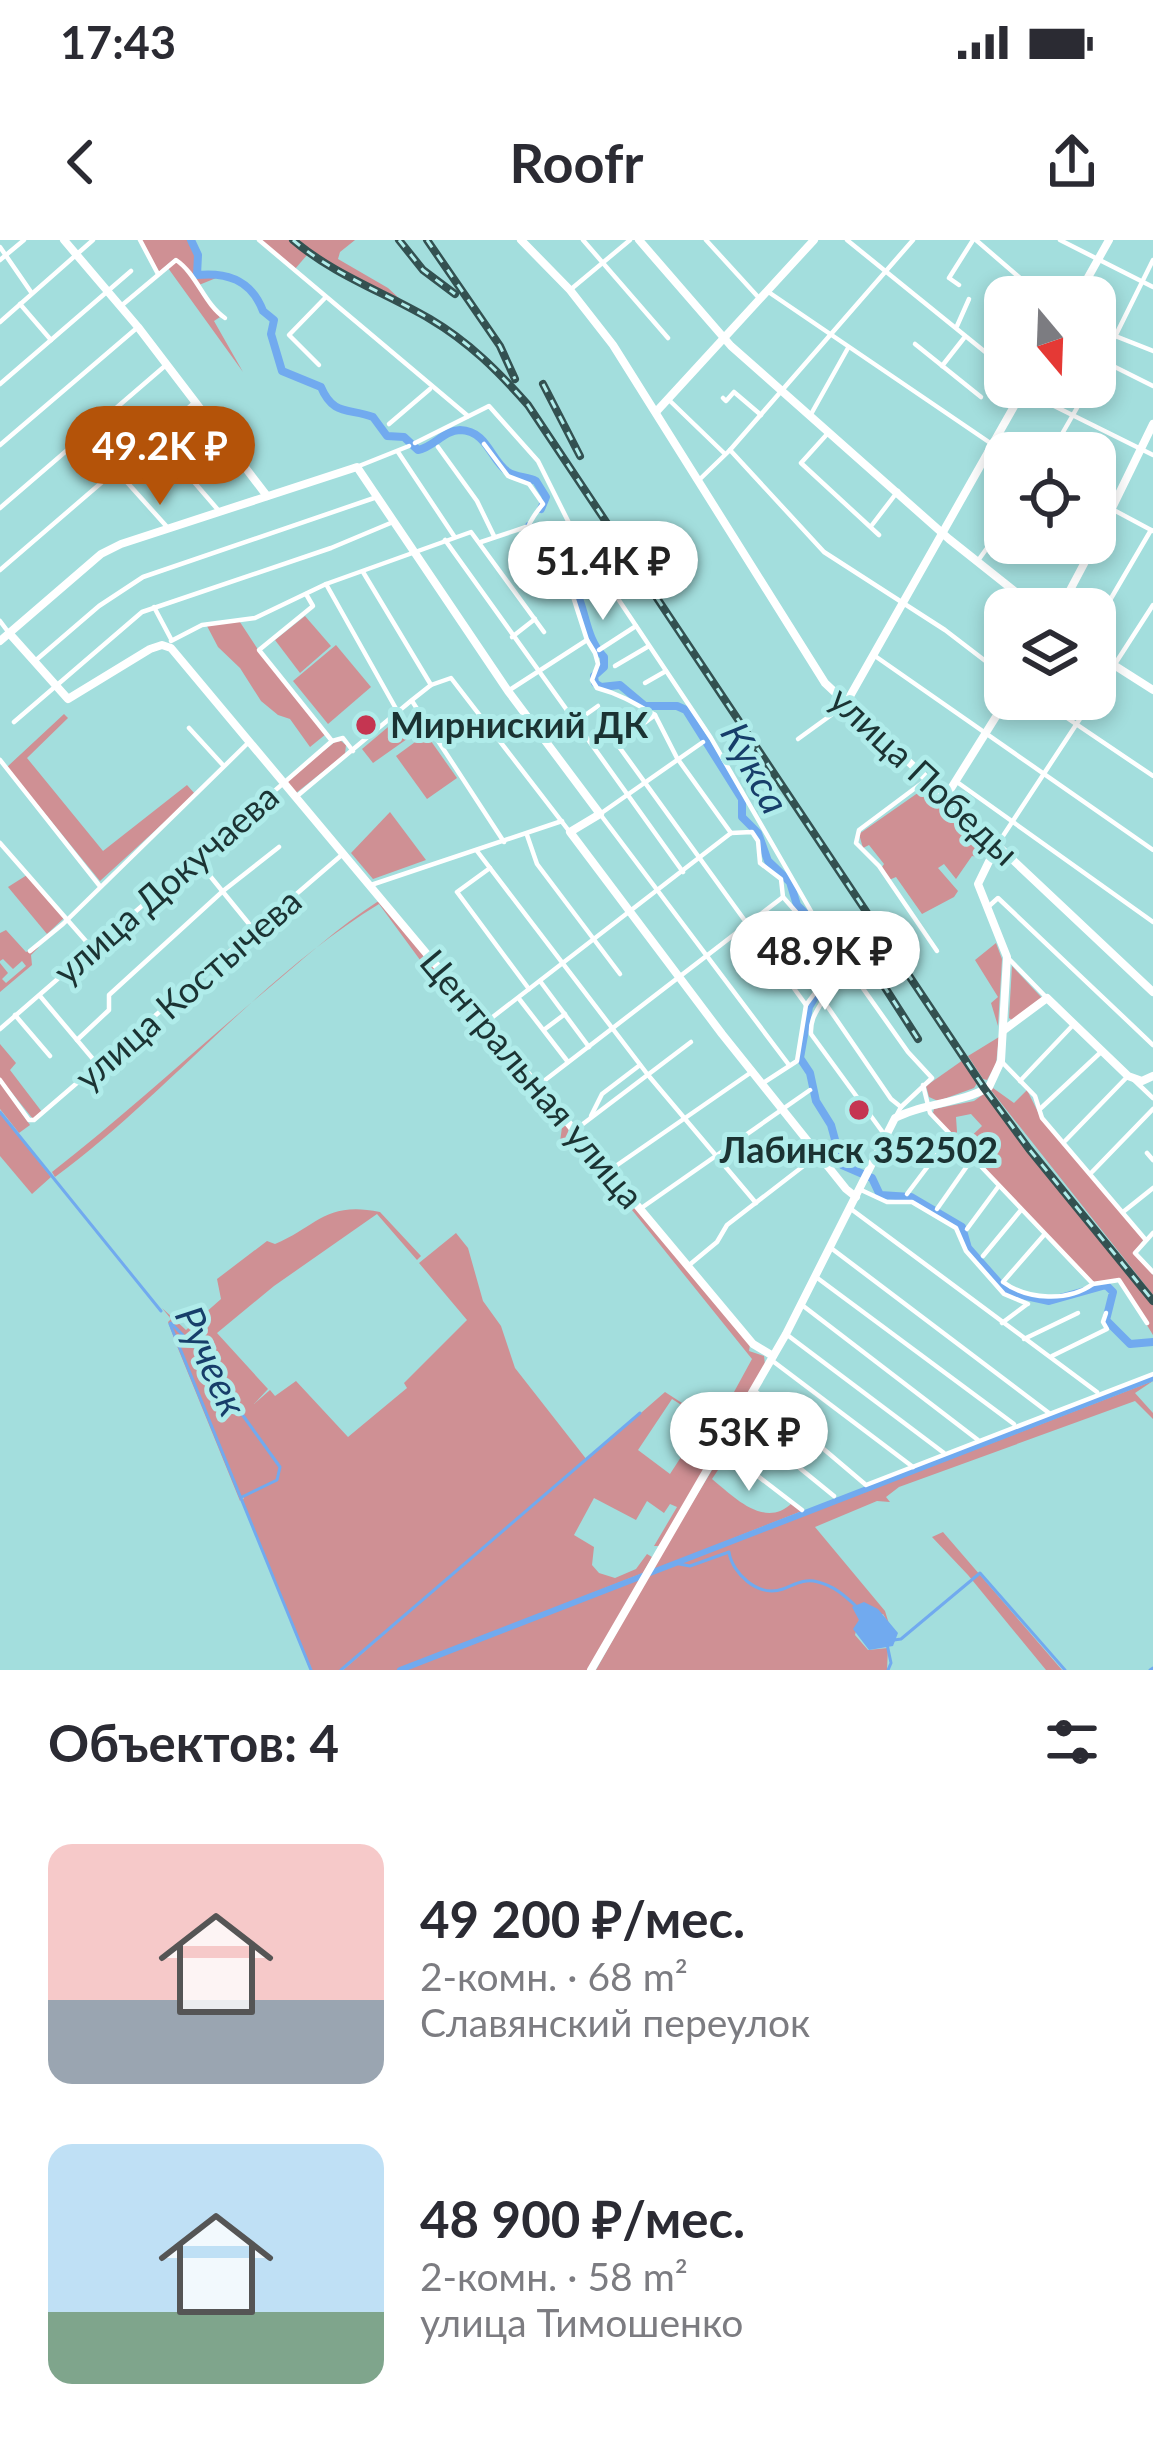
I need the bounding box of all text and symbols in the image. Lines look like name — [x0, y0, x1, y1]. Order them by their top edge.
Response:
text: 17:43 — [60, 15, 176, 69]
icon: back — [48, 129, 114, 195]
icon: share — [1039, 129, 1105, 195]
text: Roofr — [510, 130, 643, 195]
north arrow — [984, 276, 1116, 408]
map controls — [984, 276, 1116, 720]
pin: 49.2K ₽ — [49, 406, 271, 508]
text: 49.2K ₽ — [92, 422, 228, 468]
button: locate — [984, 432, 1116, 564]
pin: 51.4K ₽ — [492, 521, 714, 623]
text: 51.4K ₽ — [535, 537, 671, 583]
button: layers — [984, 588, 1116, 720]
street label: улица Победы — [821, 677, 1028, 874]
place label: Мирниский ДК — [390, 702, 648, 746]
marker: Мирниский ДК — [353, 712, 379, 738]
water label: Кукса — [712, 714, 799, 821]
street label: улица Докучаева — [44, 774, 287, 993]
street label: улица Костычева — [65, 878, 309, 1098]
pin: 48.9K ₽ — [714, 911, 936, 1013]
text: 48.9K ₽ — [757, 927, 893, 973]
street label: Центральная улица — [412, 940, 654, 1217]
marker: Лабинск 352502 — [846, 1097, 872, 1123]
place label: Лабинск 352502 — [719, 1127, 998, 1171]
water label: Ручеек — [167, 1299, 257, 1423]
pin: 53K ₽ — [665, 1392, 833, 1494]
text: 53K ₽ — [697, 1408, 801, 1454]
icon: filters — [1039, 1709, 1105, 1775]
text: Объектов: 4 — [48, 1712, 339, 1773]
text: 49 200 ₽/мес. — [420, 1888, 745, 1949]
icon: home — [144, 1892, 288, 2036]
text: 2-комн. · 68 m² — [420, 1953, 688, 1999]
text: Славянский переулок — [420, 1999, 810, 2045]
text: 48 900 ₽/мес. — [420, 2188, 745, 2249]
icon: home — [144, 2192, 288, 2336]
text: 2-комн. · 58 m² — [420, 2253, 688, 2299]
text: улица Тимошенко — [420, 2299, 743, 2345]

